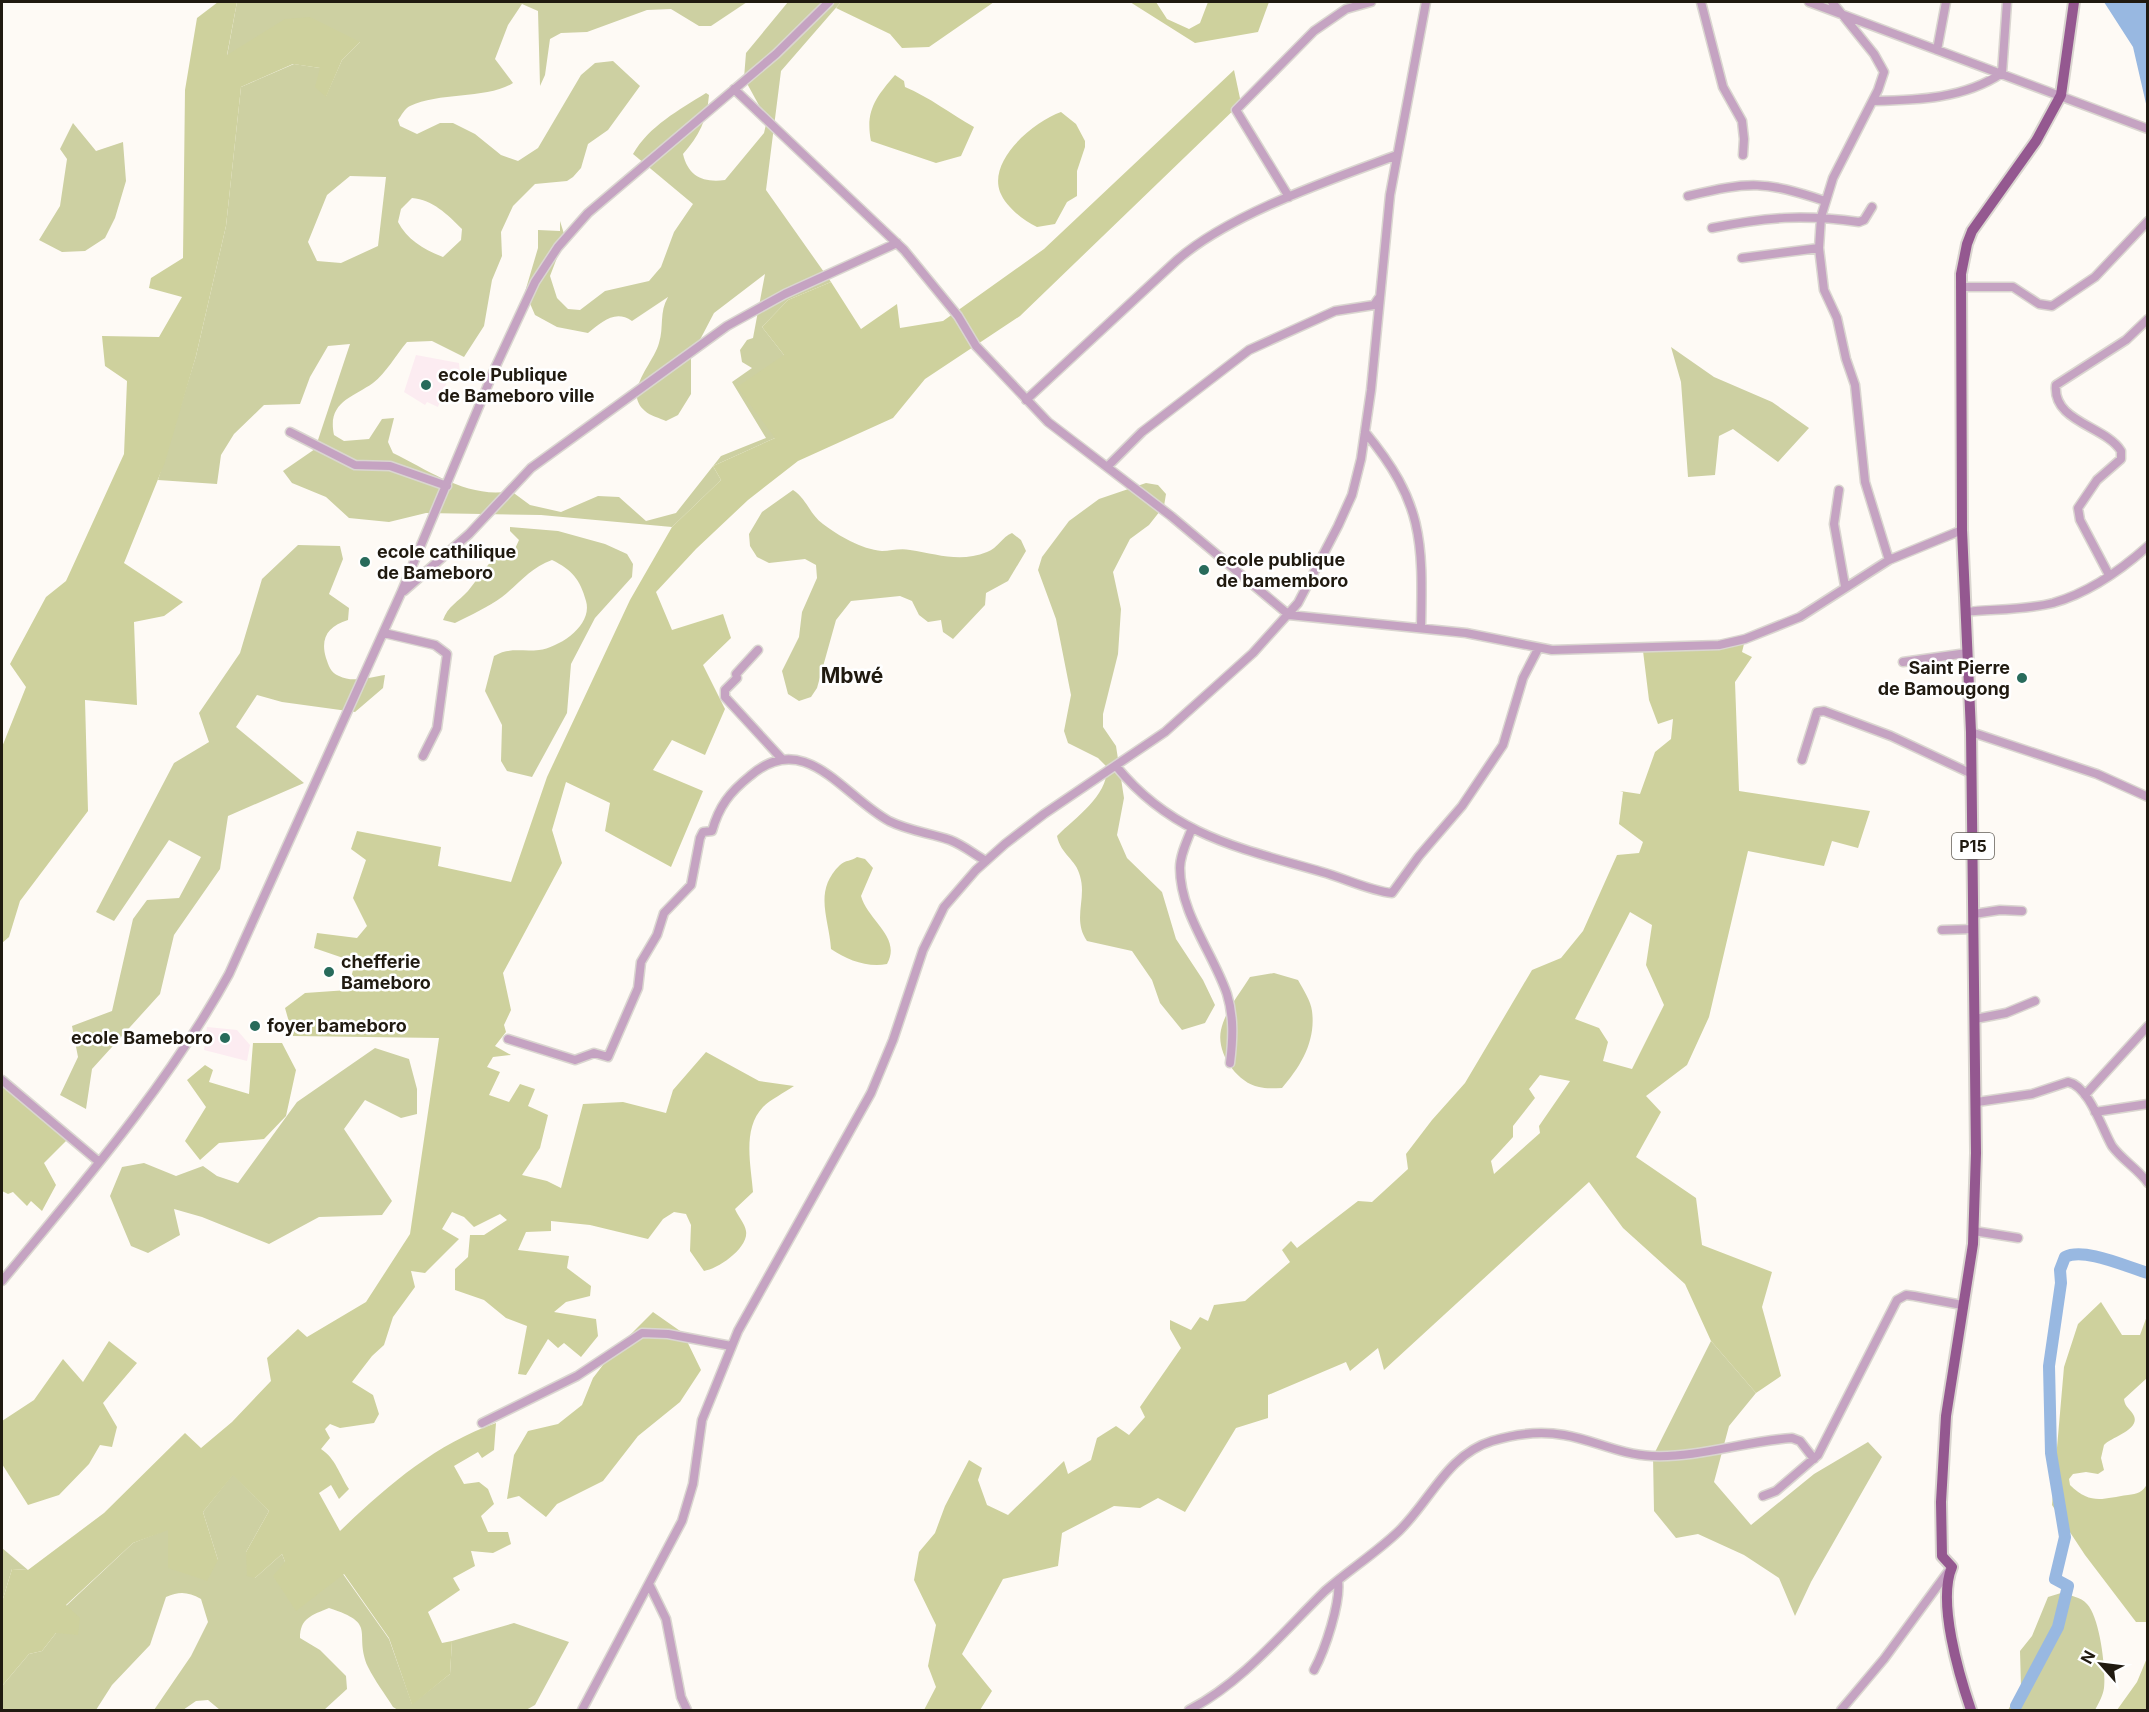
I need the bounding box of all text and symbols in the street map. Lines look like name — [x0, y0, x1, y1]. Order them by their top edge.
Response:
place label: ecole Publique de Bameboro ville — [438, 364, 595, 406]
marker: ecole Publique de Bameboro ville — [419, 378, 433, 392]
place label: ecole cathilique de Bameboro — [377, 541, 516, 583]
place label: ecole publique de bamemboro — [1216, 549, 1348, 591]
marker: ecole cathilique de Bameboro — [358, 555, 372, 569]
marker: ecole publique de bamemboro — [1197, 563, 1211, 577]
place label: Saint Pierre de Bamougong — [1878, 657, 2010, 699]
district label: Mbwé — [821, 663, 883, 688]
marker: Saint Pierre de Bamougong — [2015, 671, 2029, 685]
road number: P15 — [1952, 833, 1994, 859]
place label: chefferie Bameboro — [341, 951, 431, 993]
marker: chefferie Bameboro — [322, 965, 336, 979]
place label: foyer bameboro — [267, 1015, 407, 1036]
marker: foyer bameboro — [248, 1019, 262, 1033]
place label: ecole Bameboro — [71, 1027, 213, 1048]
marker: ecole Bameboro — [218, 1031, 232, 1045]
north arrow — [2071, 1634, 2131, 1694]
text: N — [2076, 1647, 2099, 1667]

